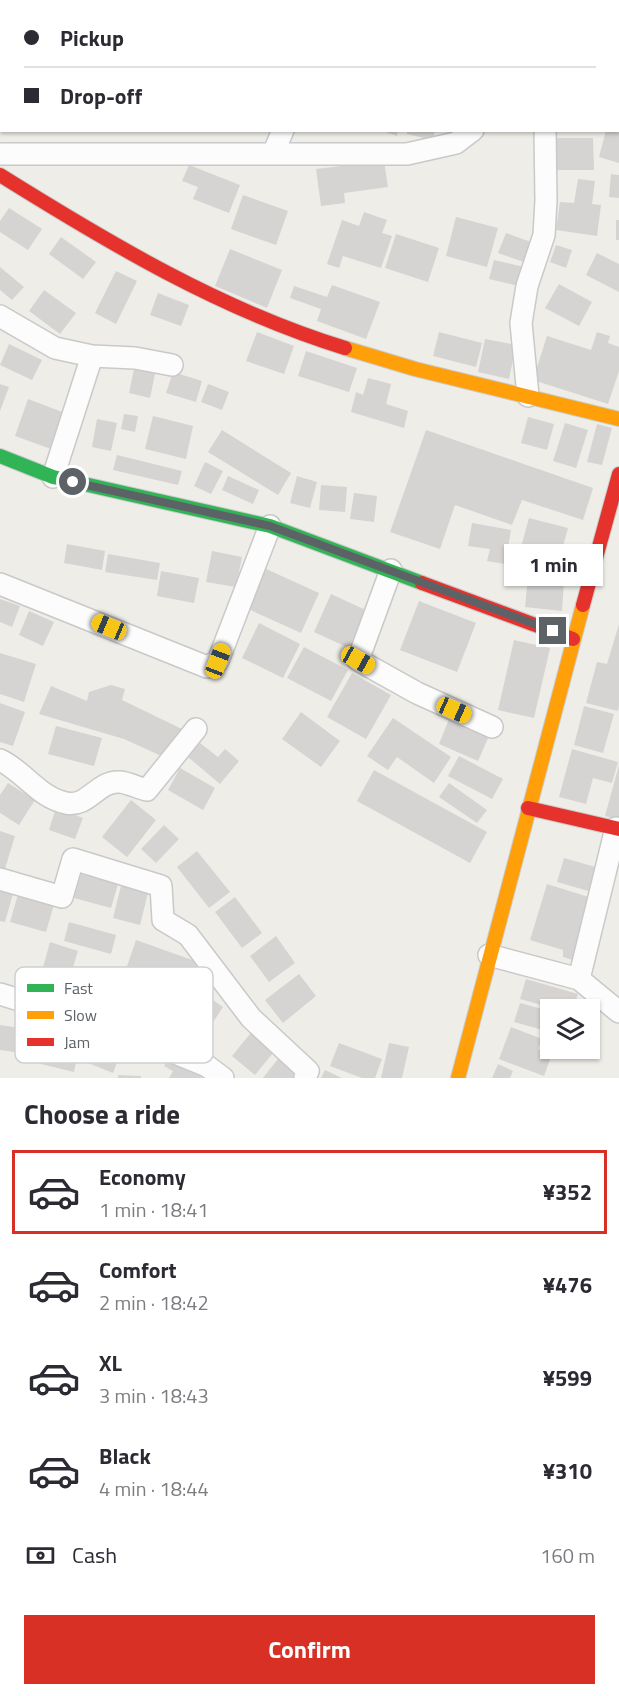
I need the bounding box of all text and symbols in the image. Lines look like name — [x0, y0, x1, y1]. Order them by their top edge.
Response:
text: Pickup — [60, 21, 124, 55]
text: Drop-off — [60, 79, 142, 113]
route start — [59, 468, 86, 495]
callout: 1 min — [504, 544, 602, 586]
text: 1 min — [529, 549, 578, 580]
car — [89, 612, 129, 642]
route end — [539, 617, 566, 644]
car — [203, 641, 233, 681]
car — [338, 643, 378, 677]
car — [434, 694, 474, 726]
legend — [15, 967, 213, 1063]
text: Fast — [64, 976, 93, 1000]
map controls — [540, 999, 600, 1059]
button: layers — [540, 999, 600, 1059]
text: Slow — [64, 1003, 97, 1027]
text: Jam — [64, 1030, 90, 1054]
text: Choose a ride — [24, 1093, 180, 1134]
text: Economy — [99, 1160, 186, 1194]
icon: car — [27, 1165, 81, 1219]
text: ¥352 — [543, 1175, 592, 1209]
text: 1 min · 18:41 — [99, 1194, 209, 1225]
text: Comfort — [99, 1253, 177, 1287]
icon: car — [27, 1258, 81, 1312]
text: ¥476 — [543, 1268, 592, 1302]
text: 2 min · 18:42 — [99, 1287, 209, 1318]
text: XL — [99, 1346, 122, 1380]
icon: car — [27, 1351, 81, 1405]
text: ¥599 — [543, 1361, 592, 1395]
text: 3 min · 18:43 — [99, 1380, 209, 1411]
text: Black — [99, 1439, 151, 1473]
icon: car — [27, 1444, 81, 1498]
text: ¥310 — [543, 1454, 592, 1488]
text: 4 min · 18:44 — [99, 1473, 209, 1504]
text: Cash — [72, 1538, 117, 1572]
icon: cash — [24, 1539, 57, 1572]
text: 160 m — [540, 1540, 595, 1571]
button: Confirm — [24, 1615, 595, 1684]

